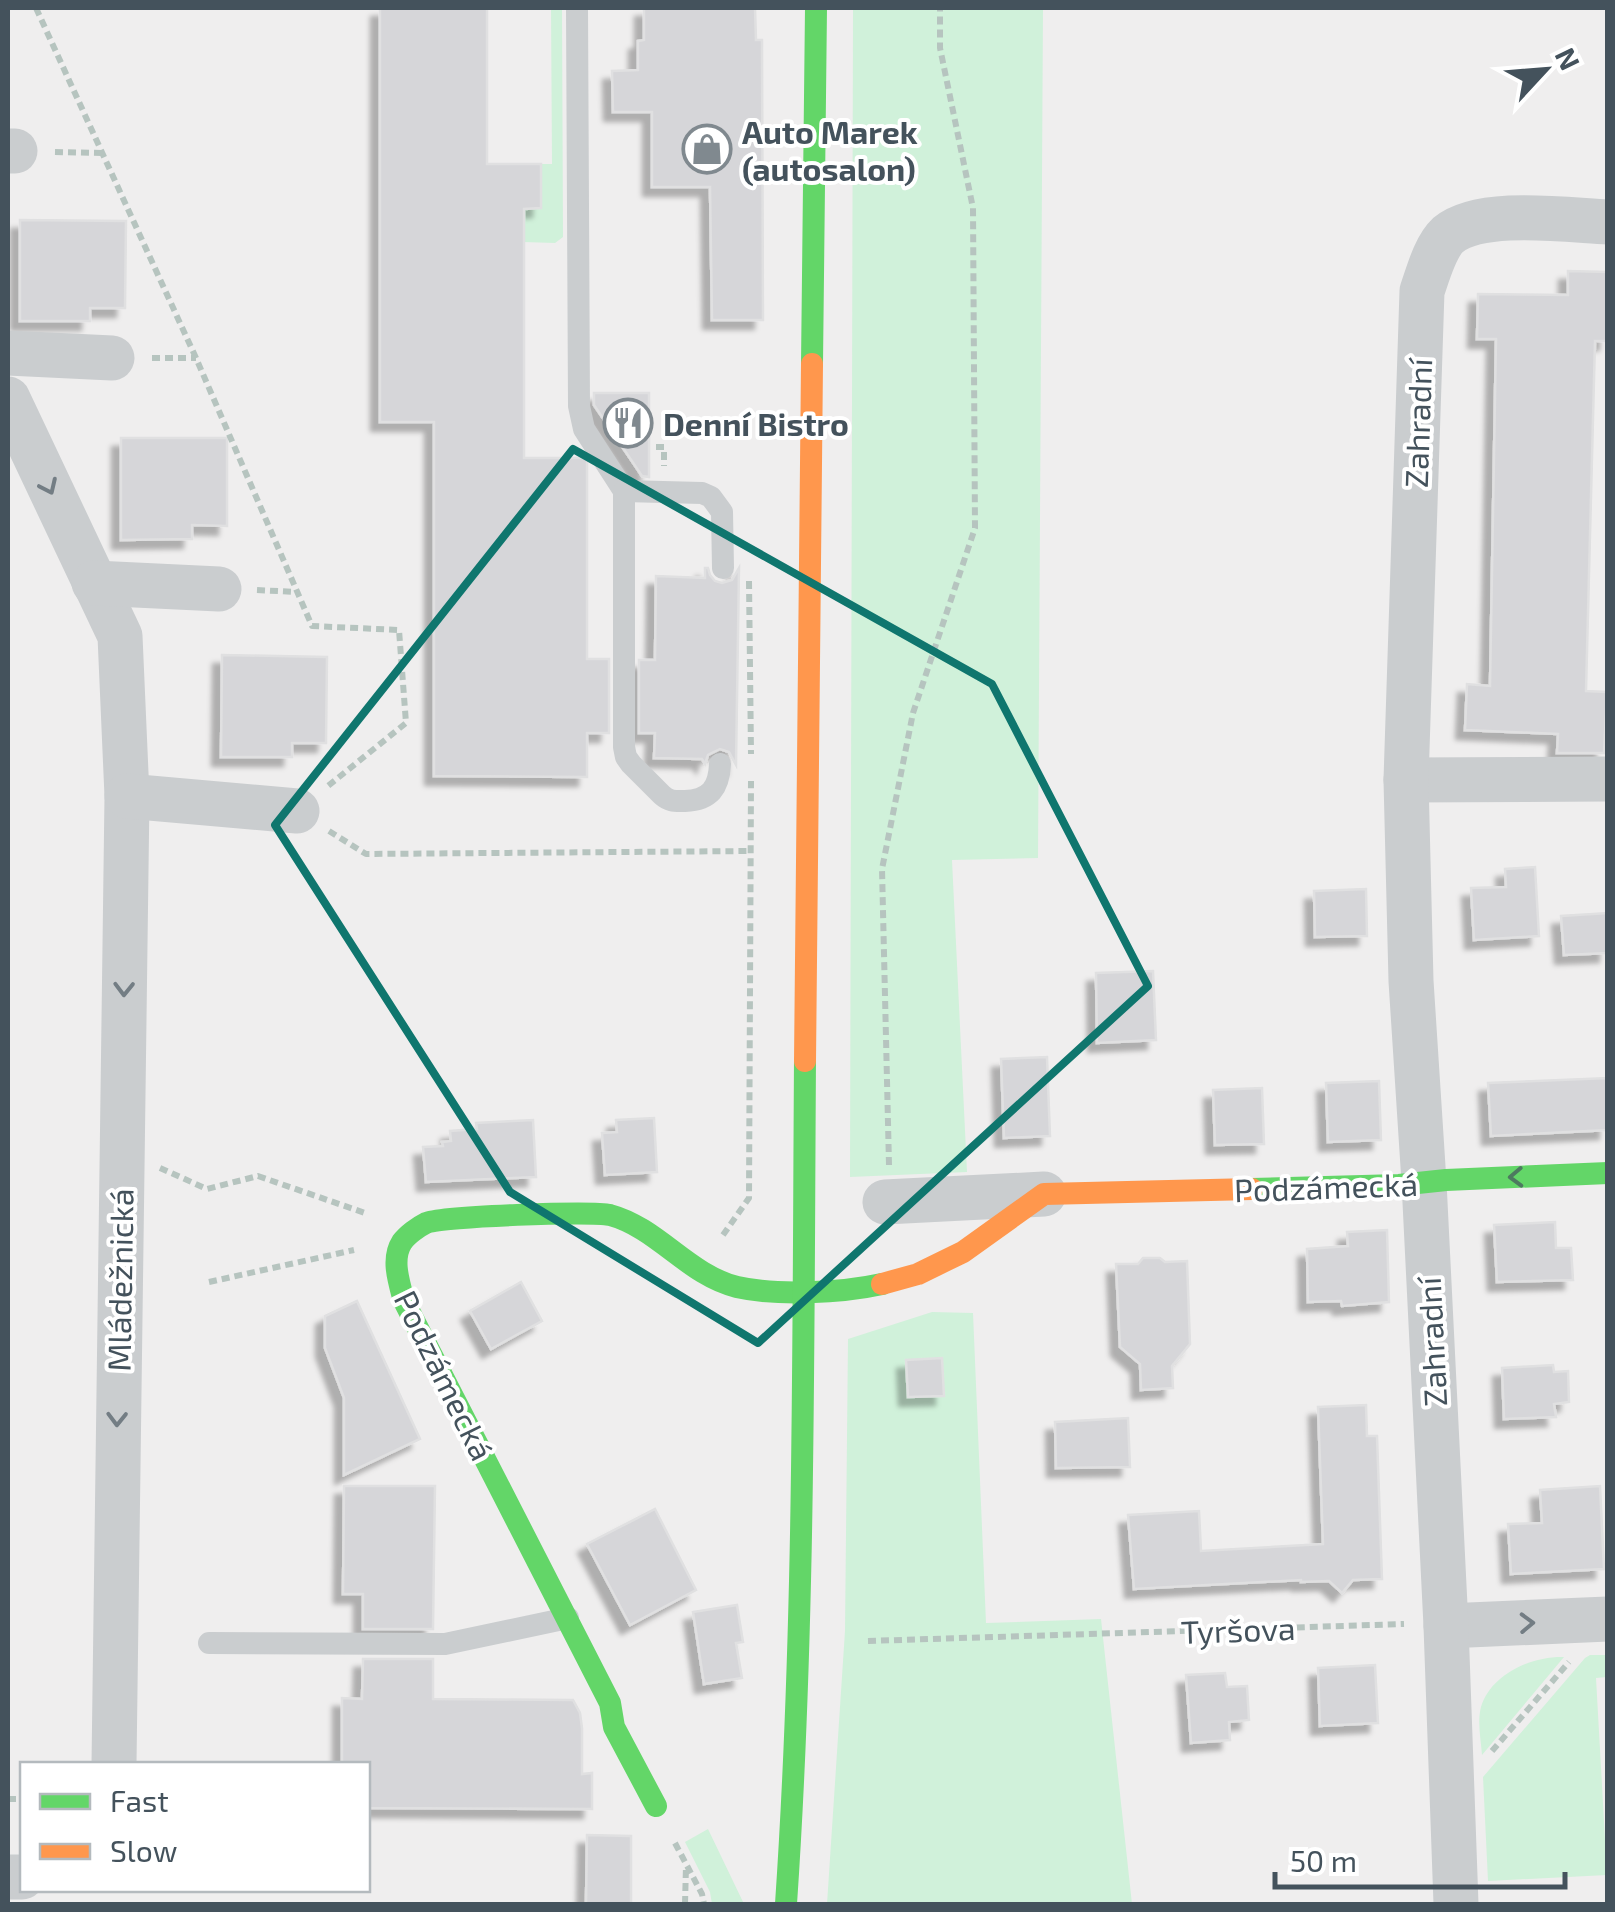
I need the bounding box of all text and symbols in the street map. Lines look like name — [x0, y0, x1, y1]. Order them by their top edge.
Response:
north arrow — [1495, 20, 1595, 120]
text: N — [1549, 42, 1588, 75]
place label: Auto Marek (autosalon) — [742, 112, 918, 187]
shop icon: Auto Marek (autosalon) — [681, 123, 733, 175]
street label: Zahradní — [1396, 357, 1438, 488]
restaurant icon: Denní Bistro — [602, 397, 654, 449]
place label: Denní Bistro — [663, 404, 849, 442]
one-way arrow — [37, 477, 57, 495]
one-way arrow — [113, 982, 135, 998]
street label: Podzámecká — [1233, 1164, 1419, 1208]
one-way arrow — [1507, 1166, 1523, 1187]
street label: Mládežnická — [98, 1188, 140, 1372]
street label: Zahradní — [1409, 1275, 1453, 1408]
street label: Podzámecká — [388, 1284, 502, 1466]
one-way arrow — [106, 1412, 128, 1428]
street label: Tyršova — [1180, 1608, 1296, 1650]
one-way arrow — [1519, 1613, 1535, 1634]
legend — [20, 1762, 370, 1892]
text: Fast — [110, 1782, 169, 1818]
scale bar — [1275, 1827, 1565, 1889]
text: Slow — [110, 1832, 177, 1868]
text: 50 m — [1290, 1842, 1357, 1878]

